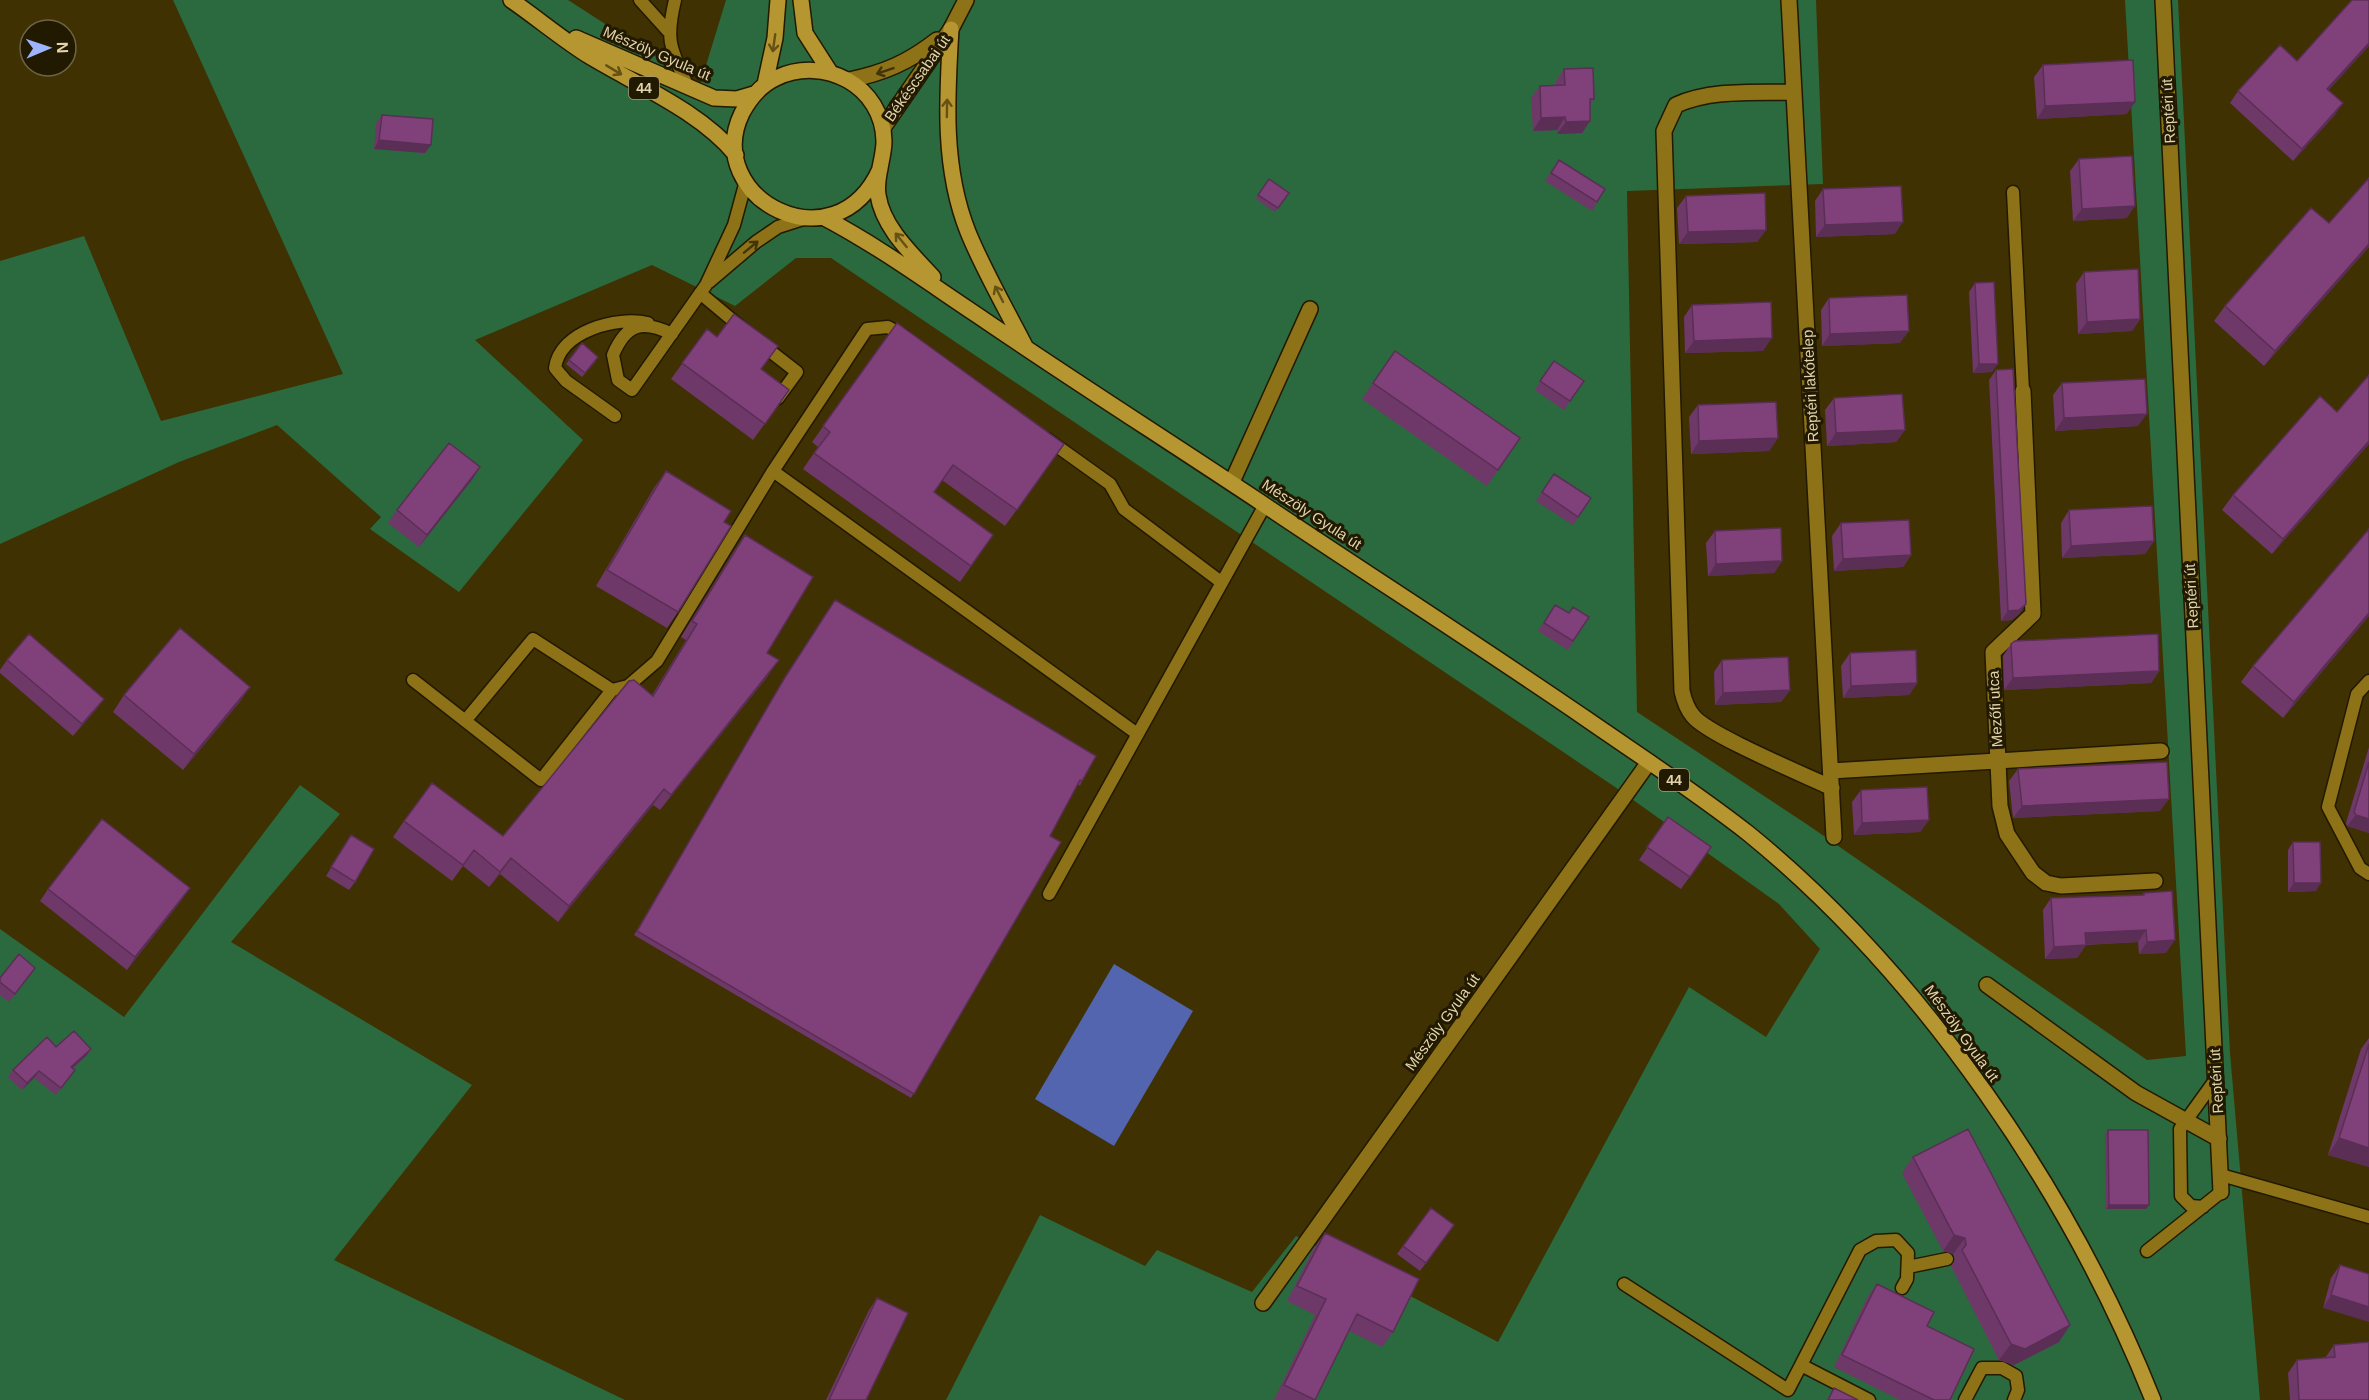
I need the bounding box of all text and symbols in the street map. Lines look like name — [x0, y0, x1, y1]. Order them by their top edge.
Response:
north arrow — [18, 18, 78, 78]
street label: Mészöly Gyula út — [601, 23, 714, 84]
street label: Békéscsabai út — [881, 31, 954, 125]
one-way arrow — [769, 32, 780, 52]
text: N — [54, 41, 71, 54]
one-way arrow — [605, 65, 622, 77]
one-way arrow — [876, 66, 895, 77]
road number: 44 — [629, 77, 659, 99]
street label: Reptéri út — [2158, 77, 2178, 144]
one-way arrow — [941, 99, 953, 119]
one-way arrow — [894, 232, 907, 248]
one-way arrow — [743, 240, 759, 253]
one-way arrow — [992, 285, 1004, 303]
street label: Reptéri lakótelep — [1799, 329, 1821, 443]
street label: Mészöly Gyula út — [1259, 476, 1366, 553]
street label: Reptéri út — [2181, 562, 2201, 629]
street label: Mezőfi utca — [1984, 670, 2005, 748]
road number: 44 — [1659, 769, 1689, 791]
street label: Mészöly Gyula út — [1401, 970, 1483, 1074]
street label: Mészöly Gyula út — [1921, 981, 2003, 1085]
street label: Reptéri út — [2206, 1047, 2226, 1114]

